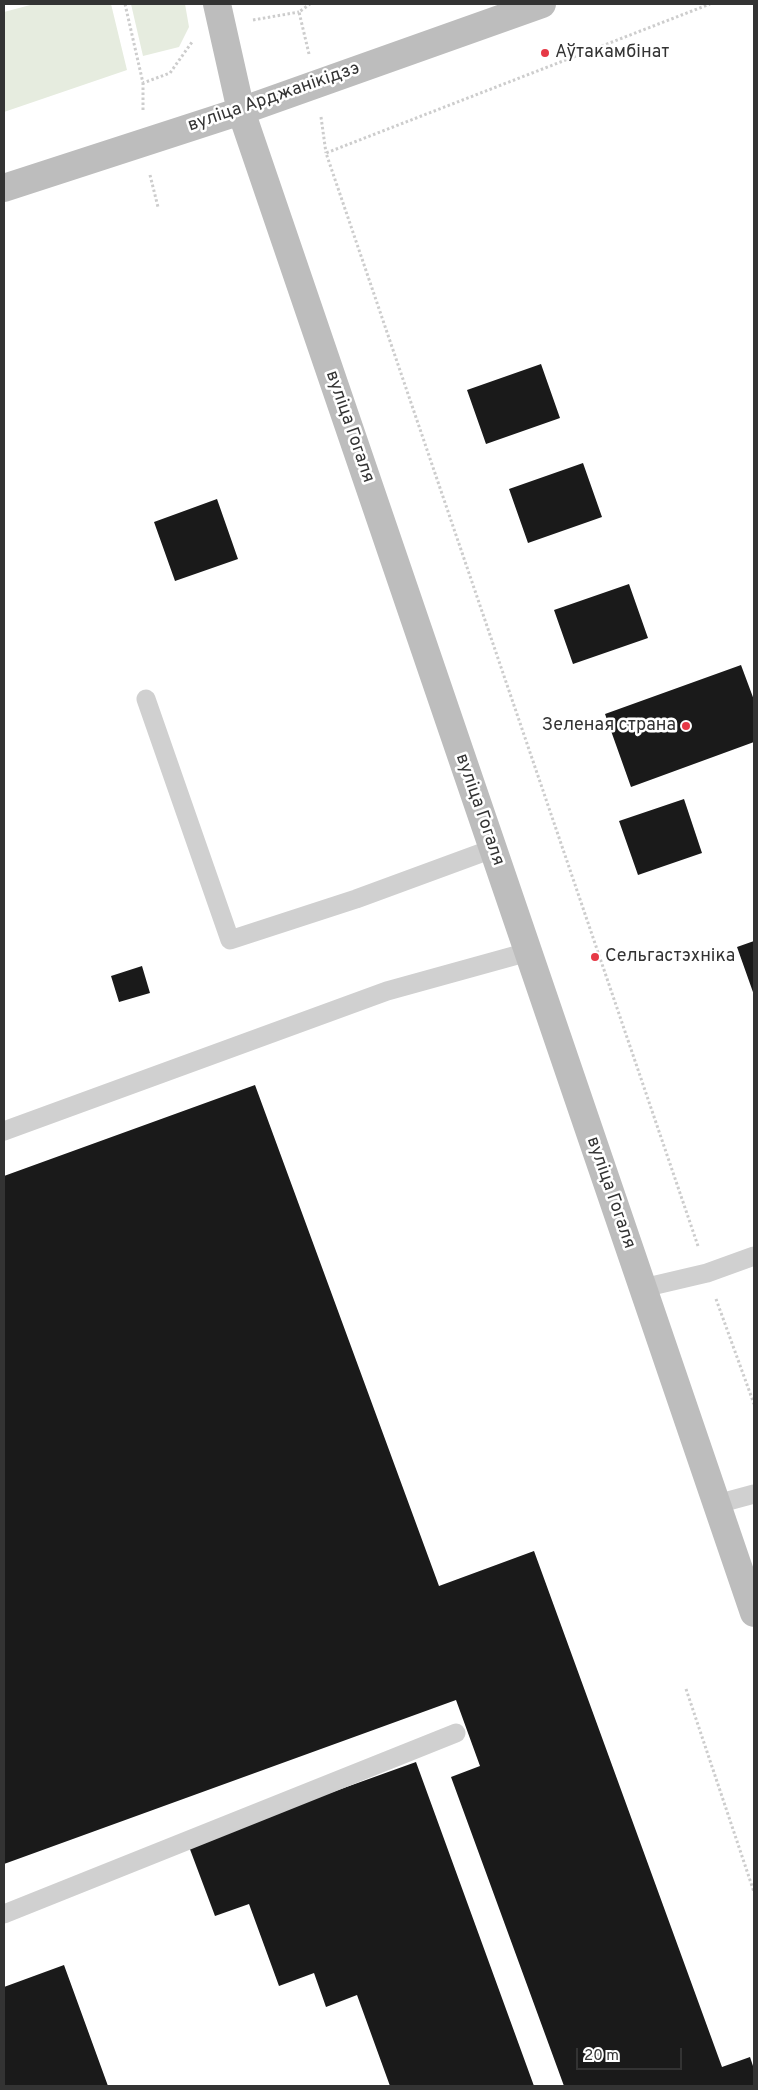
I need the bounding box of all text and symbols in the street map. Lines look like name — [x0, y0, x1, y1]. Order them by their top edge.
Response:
place label: Аўтакамбінат — [555, 42, 669, 64]
marker: Аўтакамбінат — [539, 47, 551, 59]
street label: вуліца Арджанікідзэ — [185, 58, 363, 138]
street label: вуліца Гогаля — [320, 368, 378, 486]
place label: Зеленая страна — [542, 715, 676, 737]
marker: Зеленая страна — [680, 720, 692, 732]
street label: вуліца Гогаля — [450, 751, 508, 869]
place label: Сельгастэхніка — [605, 946, 735, 968]
marker: Сельгастэхніка — [589, 951, 601, 963]
street label: вуліца Гогаля — [581, 1134, 639, 1252]
scale bar — [578, 2038, 684, 2070]
text: 20 m — [584, 2047, 619, 2066]

